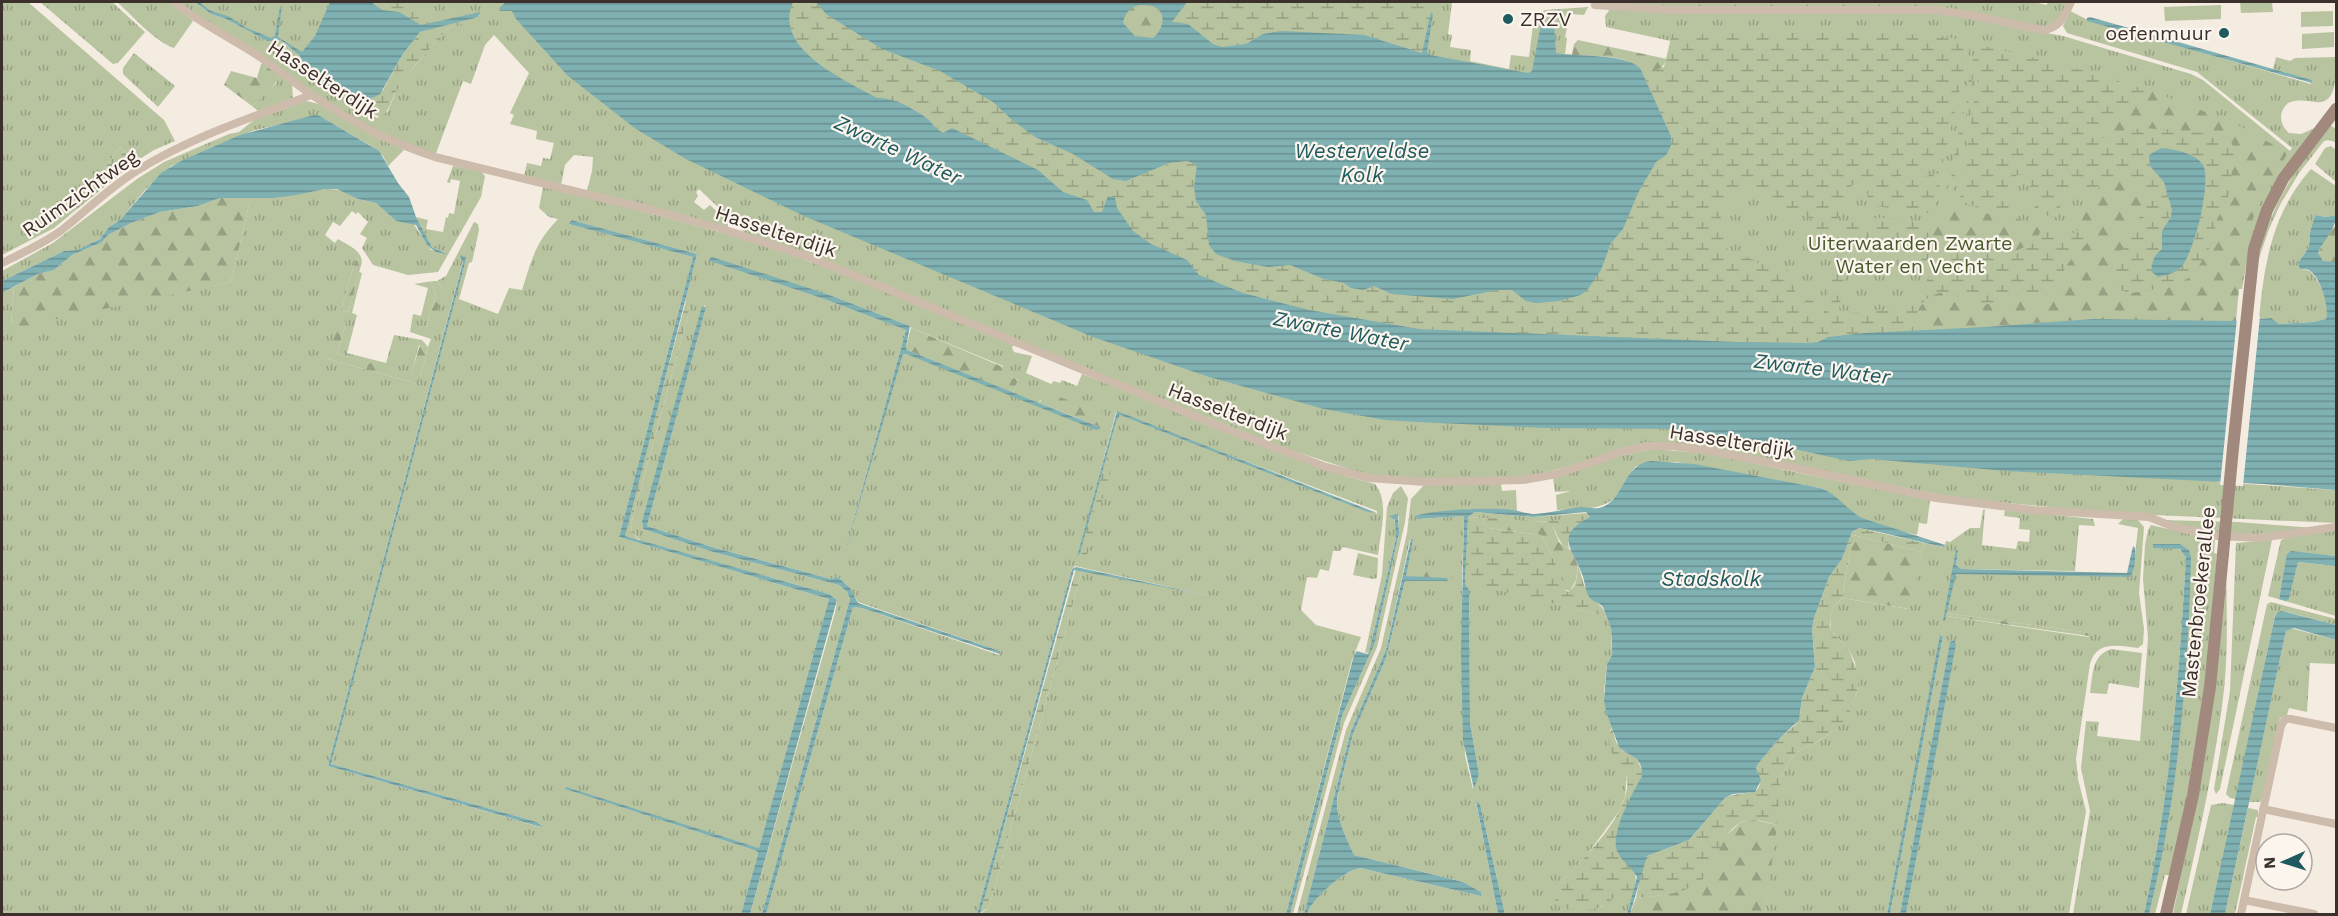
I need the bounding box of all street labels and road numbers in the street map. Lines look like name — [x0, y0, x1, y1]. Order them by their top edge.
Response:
street label: Hasselterdijk — [263, 34, 383, 124]
street label: Ruimzichtweg — [17, 144, 143, 242]
street label: Hasselterdijk — [712, 200, 840, 262]
street label: Hasselterdijk — [1165, 377, 1291, 445]
street label: Hasselterdijk — [1668, 419, 1796, 463]
street label: Mastenbroekerallee — [2176, 505, 2220, 699]

